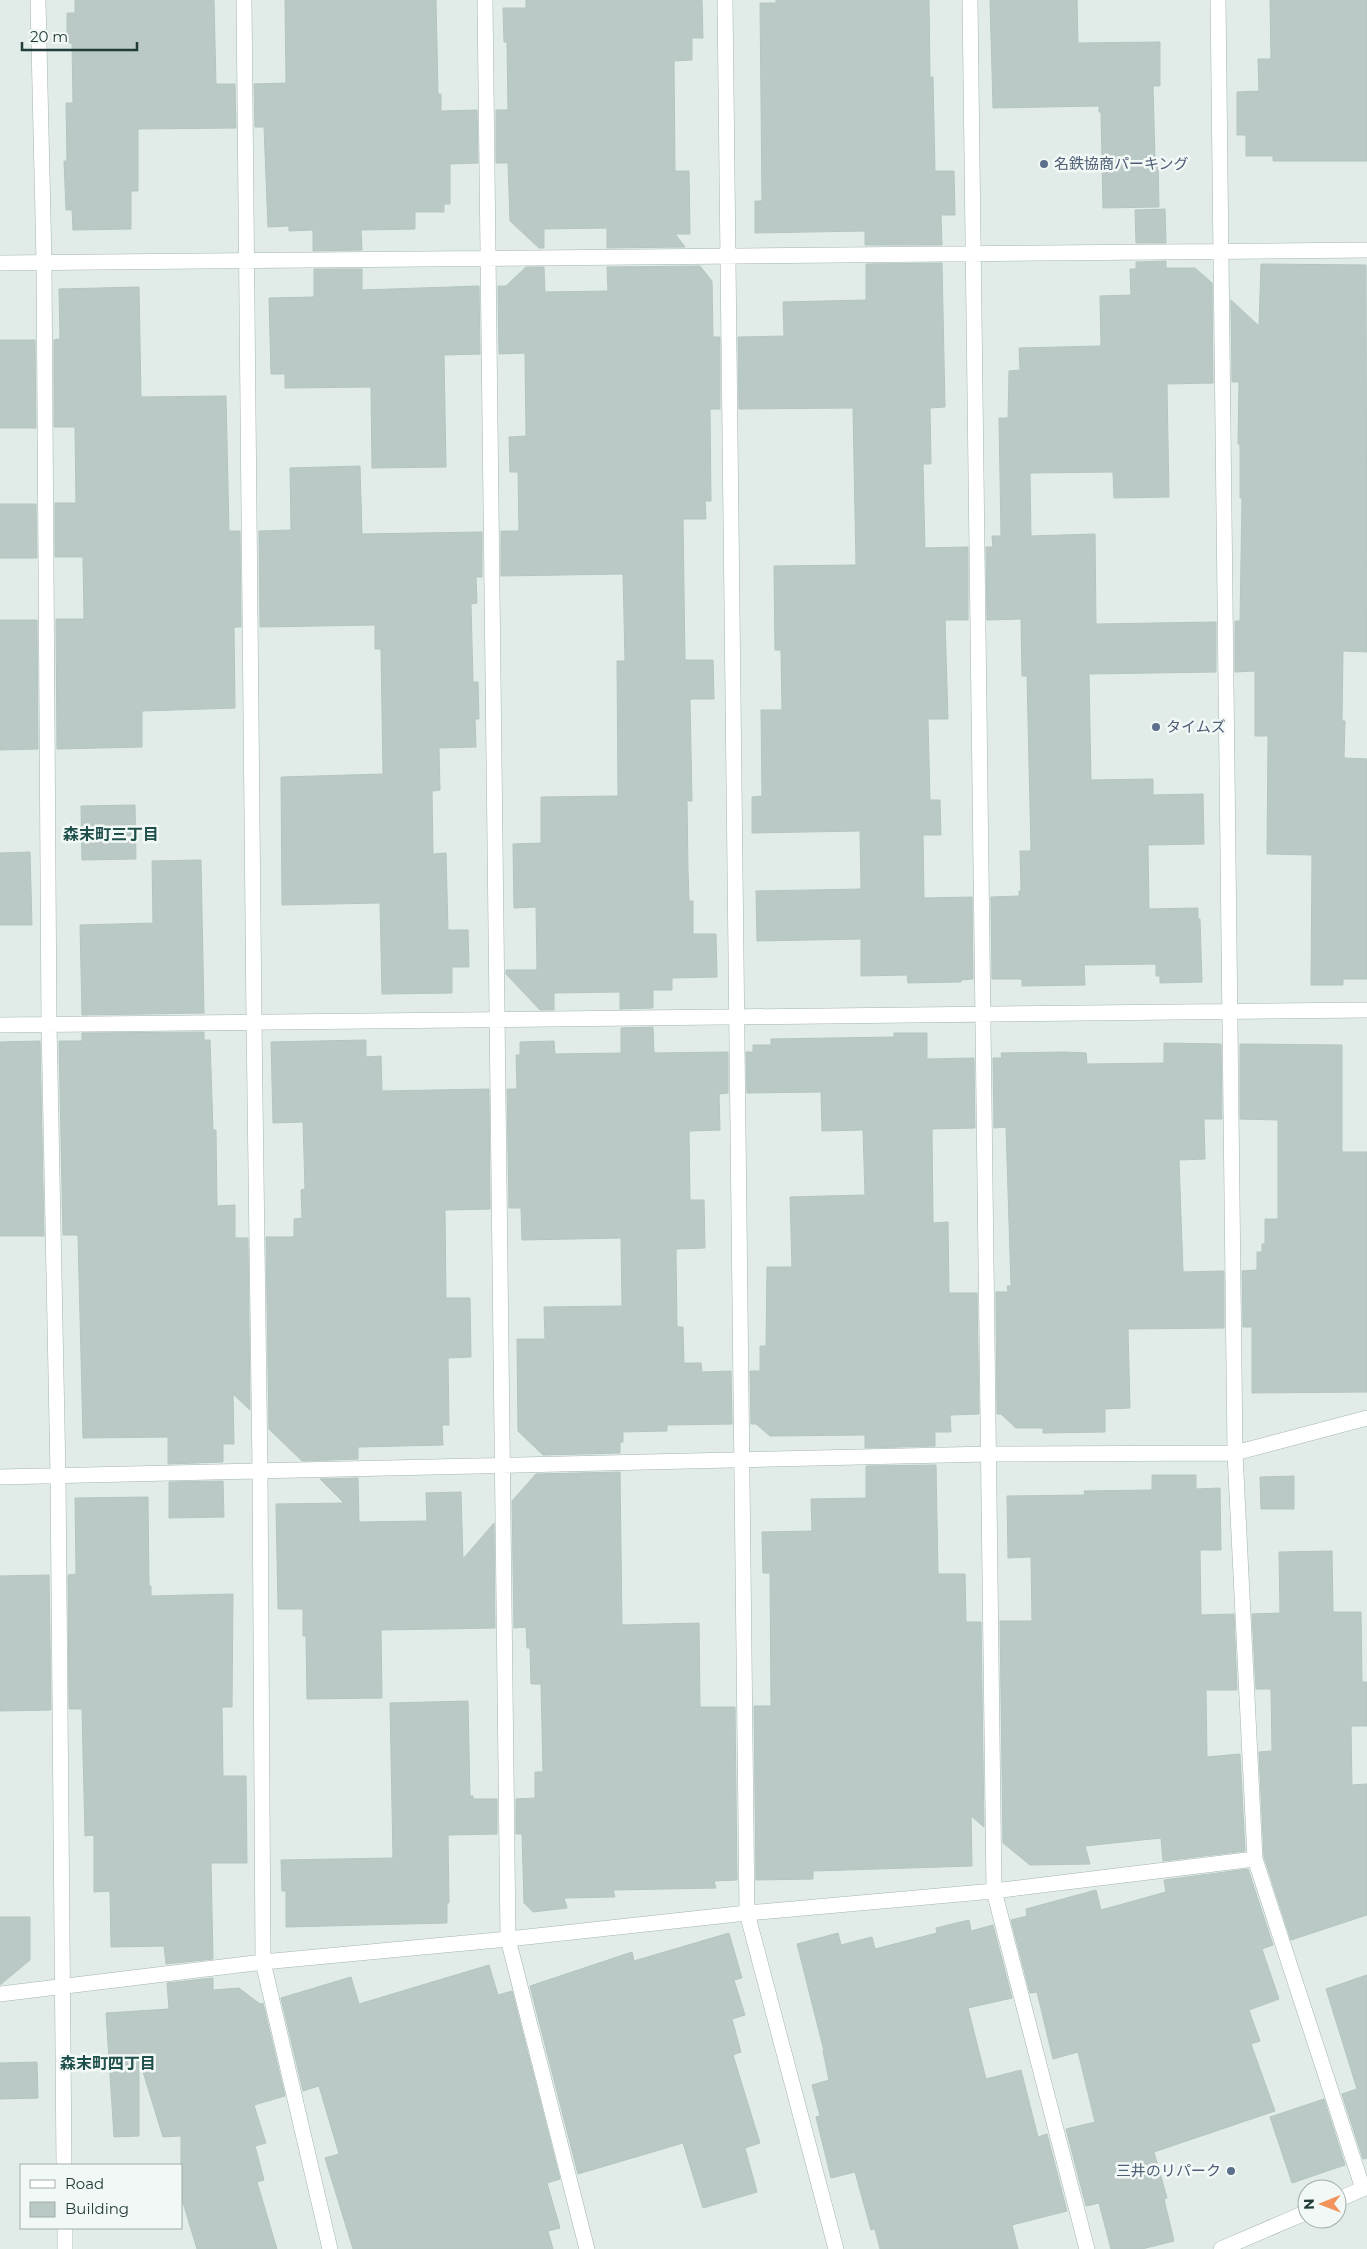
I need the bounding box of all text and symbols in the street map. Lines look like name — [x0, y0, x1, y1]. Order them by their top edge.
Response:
scale bar — [22, 20, 138, 52]
text: 20 m — [30, 27, 68, 46]
place label: 名鉄協商パーキング — [1054, 154, 1189, 173]
marker: 名鉄協商パーキング — [1038, 158, 1050, 170]
place label: タイムズ — [1166, 717, 1226, 736]
marker: タイムズ — [1150, 721, 1162, 733]
district label: 森末町三丁目 — [63, 825, 159, 844]
district label: 森末町四丁目 — [60, 2054, 156, 2073]
place label: 三井のリパーク — [1116, 2161, 1221, 2180]
legend — [20, 2164, 182, 2229]
marker: 三井のリパーク — [1225, 2165, 1237, 2177]
text: Road — [65, 2174, 104, 2193]
north arrow — [1297, 2179, 1347, 2229]
text: N — [1300, 2198, 1318, 2210]
text: Building — [65, 2199, 129, 2218]

